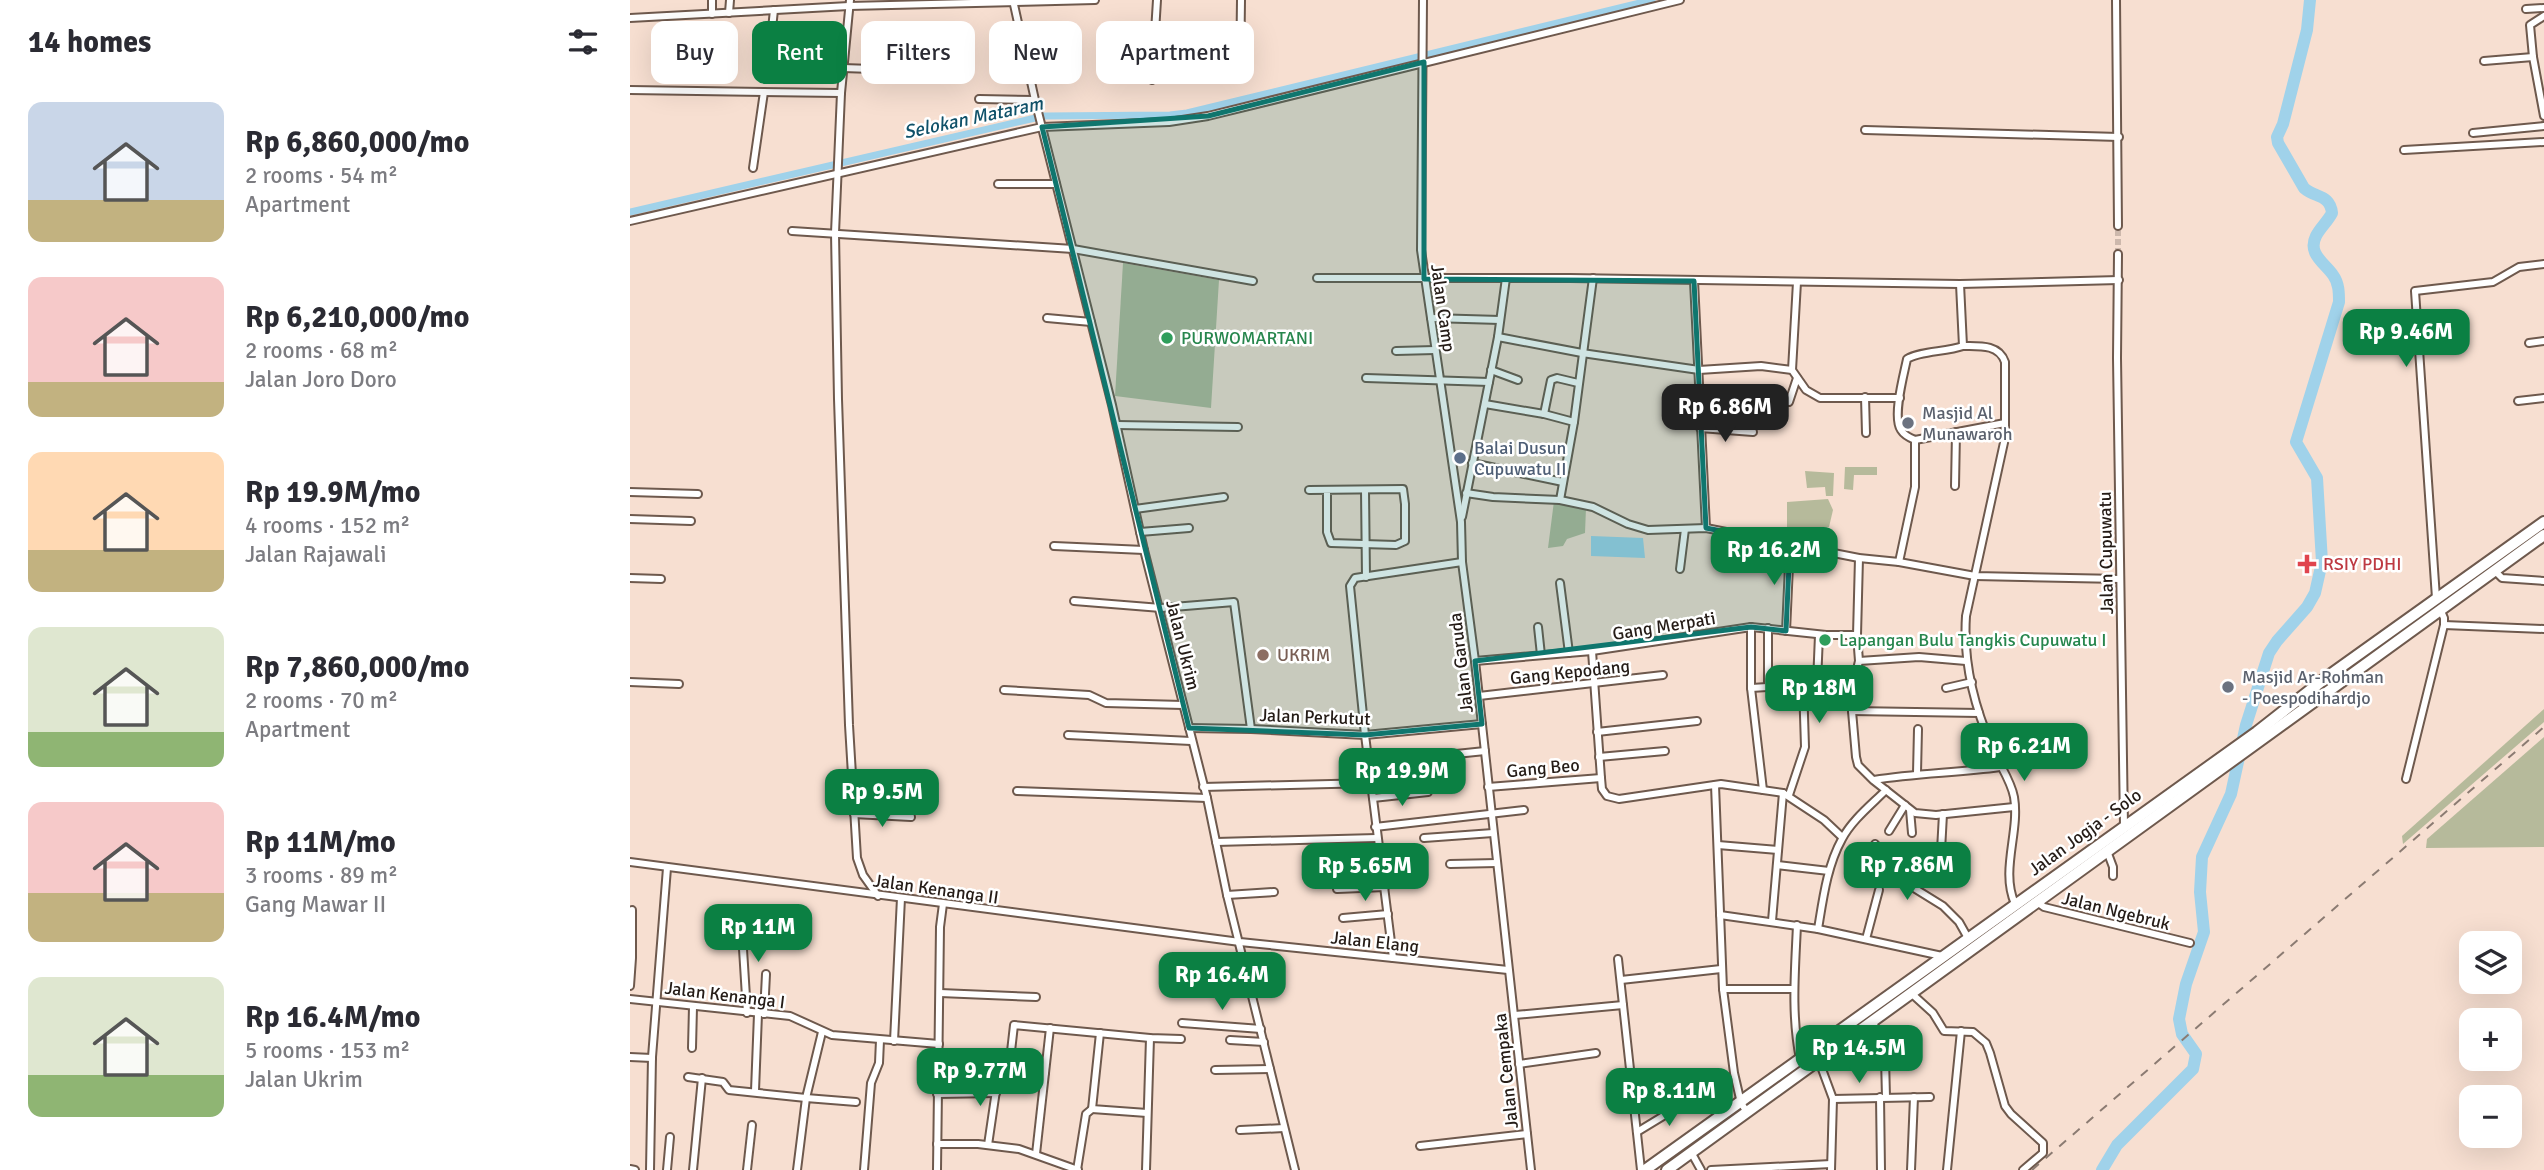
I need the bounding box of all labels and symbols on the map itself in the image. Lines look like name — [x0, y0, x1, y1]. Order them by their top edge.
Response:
water label: Selokan Mataram — [901, 91, 1046, 144]
street label: Jalan Camp — [1426, 263, 1460, 353]
pin: Rp 9.46M — [2334, 310, 2478, 369]
place label: PURWOMARTANI — [1181, 327, 1313, 349]
marker: PURWOMARTANI — [1159, 330, 1175, 346]
pin: Rp 6.86M — [1653, 384, 1797, 444]
place label: Masjid Al Munawaroh — [1922, 402, 2013, 445]
marker: Masjid Al Munawaroh — [1900, 415, 1916, 431]
place label: Balai Dusun Cupuwatu II — [1474, 437, 1566, 480]
marker: Balai Dusun Cupuwatu II — [1452, 450, 1468, 466]
street label: Jalan Cupuwatu — [2094, 491, 2118, 615]
pin: Rp 16.2M — [1702, 528, 1846, 587]
place label: RSIY PDHI — [2323, 553, 2401, 575]
marker: RSIY PDHI — [2297, 554, 2317, 574]
street label: Jalan Ukrim — [1161, 598, 1205, 692]
street label: Gang Merpati — [1611, 607, 1717, 645]
street label: Jalan Garuda — [1444, 612, 1478, 714]
place label: Lapangan Bulu Tangkis Cupuwatu I — [1839, 629, 2107, 651]
marker: Lapangan Bulu Tangkis Cupuwatu I — [1817, 632, 1833, 648]
place label: UKRIM — [1277, 644, 1330, 666]
marker: UKRIM — [1255, 647, 1271, 663]
street label: Gang Kepodang — [1509, 655, 1631, 689]
pin: Rp 18M — [1762, 666, 1876, 725]
place label: Masjid Ar-Rohman - Poespodihardjo — [2242, 666, 2384, 709]
marker: Masjid Ar-Rohman - Poespodihardjo — [2220, 679, 2236, 695]
street label: Jalan Perkutut — [1259, 704, 1371, 730]
pin: Rp 6.21M — [1952, 724, 2096, 783]
pin: Rp 19.9M — [1330, 748, 1474, 808]
street label: Gang Beo — [1506, 754, 1580, 782]
pin: Rp 9.5M — [817, 770, 947, 829]
street label: Jalan Jogja - Solo — [2024, 784, 2146, 880]
pin: Rp 7.86M — [1835, 842, 1979, 902]
pin: Rp 5.65M — [1293, 844, 1437, 903]
street label: Jalan Kenanga II — [872, 869, 1000, 909]
street label: Jalan Ngebruk — [2060, 887, 2172, 935]
pin: Rp 11M — [701, 904, 815, 964]
street label: Jalan Elang — [1330, 926, 1420, 958]
pin: Rp 16.4M — [1150, 953, 1294, 1012]
street label: Jalan Kenanga I — [664, 977, 786, 1013]
street label: Jalan Cempaka — [1489, 1012, 1523, 1130]
pin: Rp 14.5M — [1787, 1026, 1931, 1085]
pin: Rp 9.77M — [908, 1048, 1052, 1108]
pin: Rp 8.11M — [1597, 1068, 1741, 1128]

